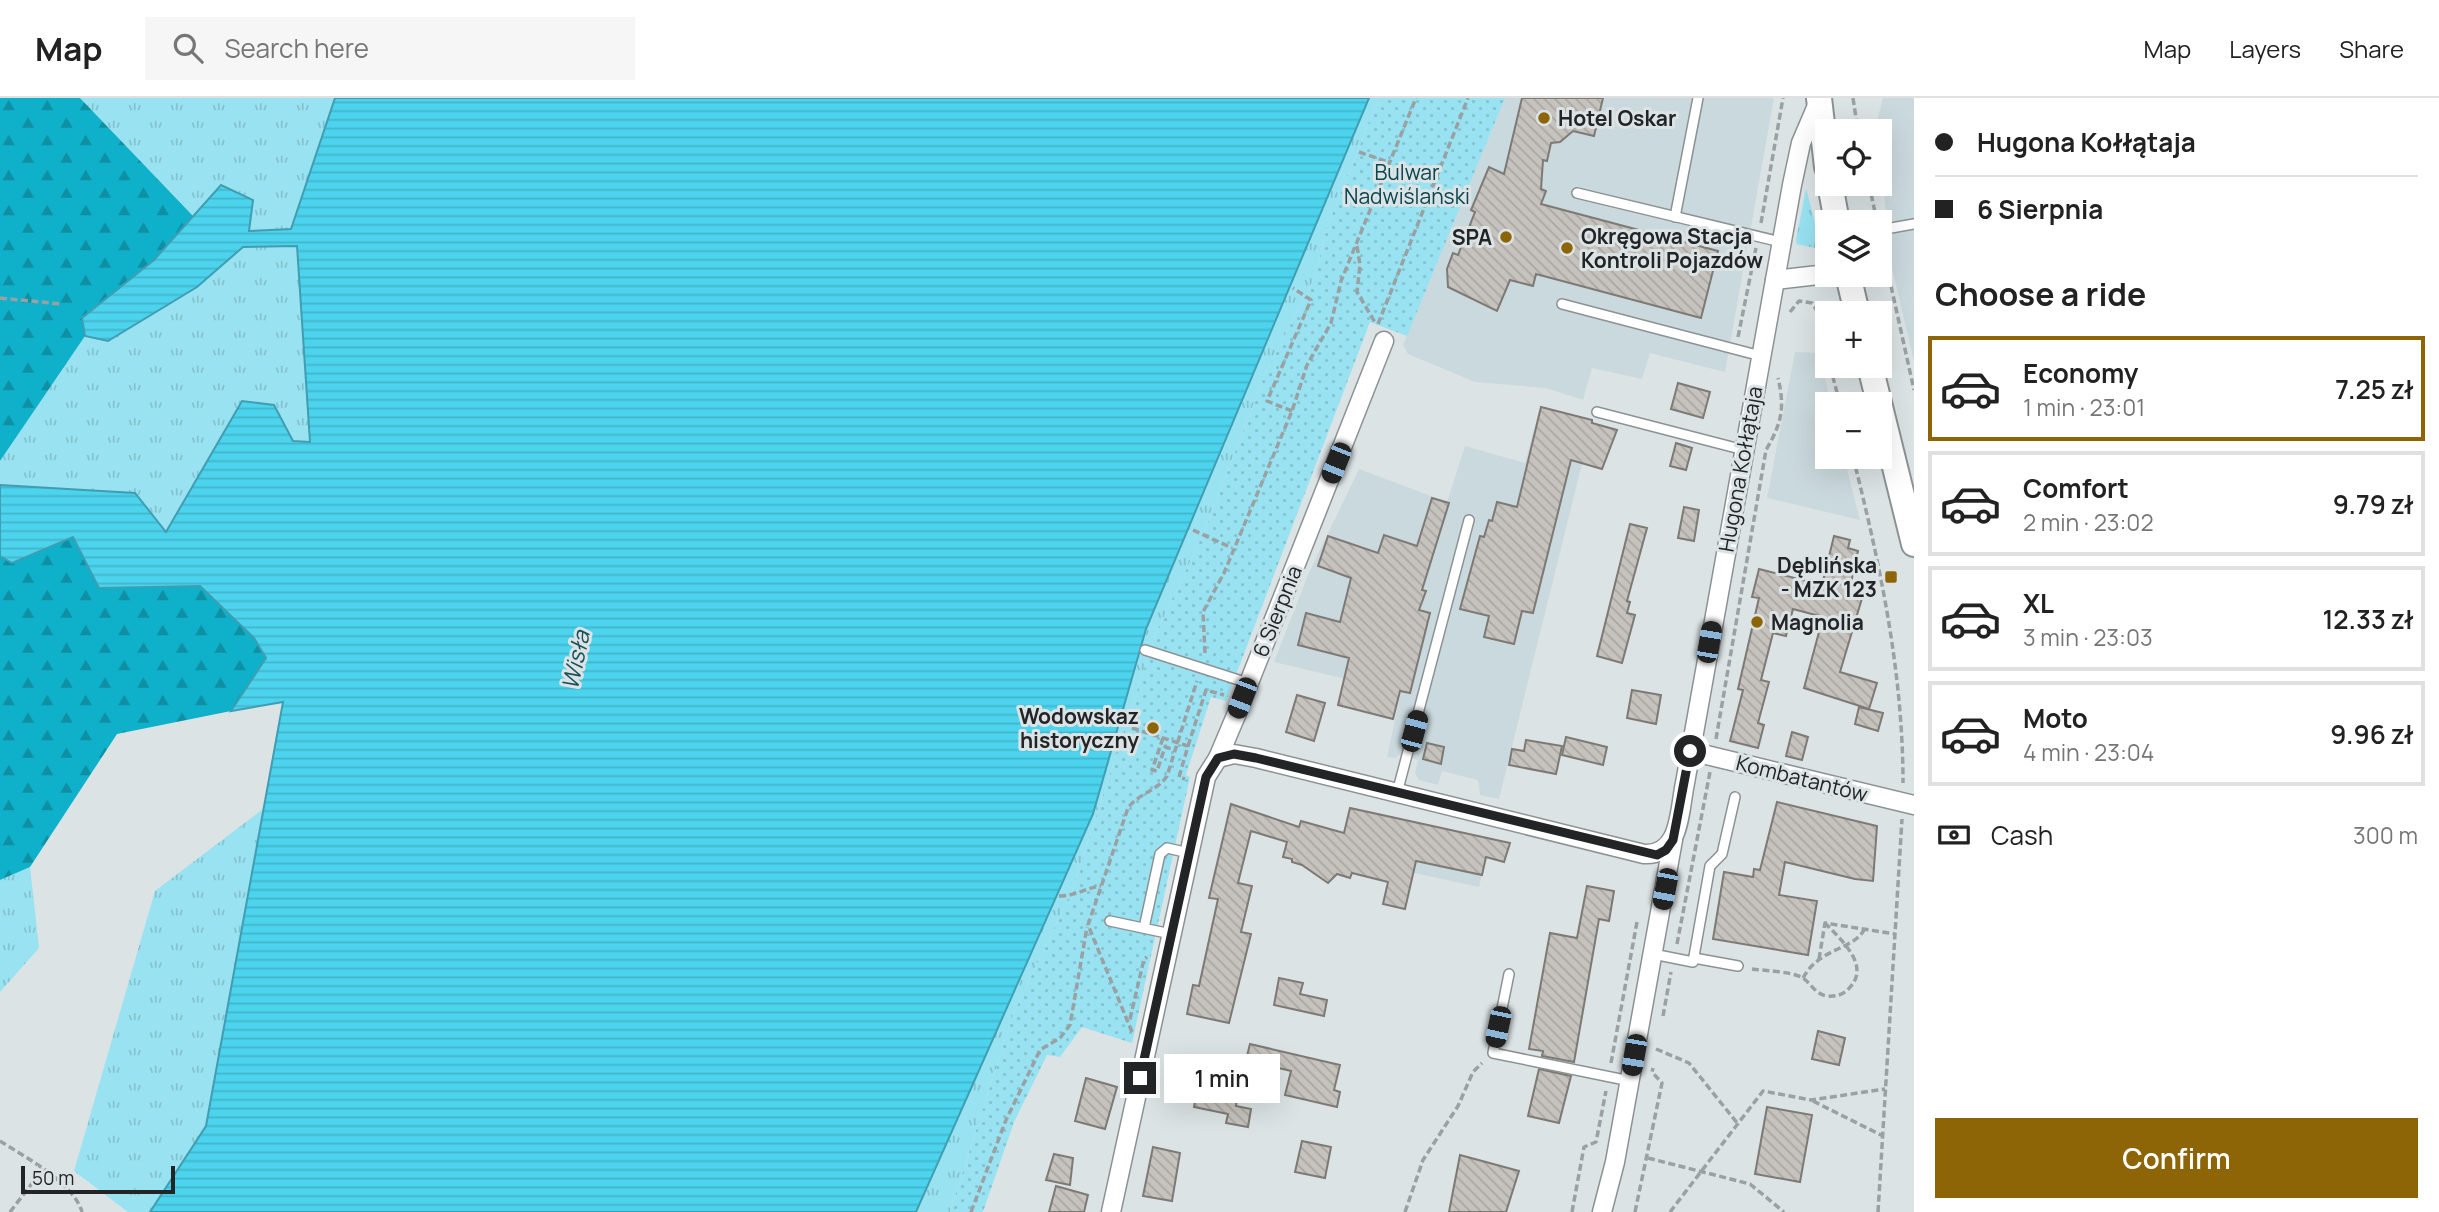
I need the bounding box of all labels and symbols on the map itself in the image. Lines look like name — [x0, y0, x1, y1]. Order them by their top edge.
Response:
place label: Hotel Oskar — [1558, 104, 1676, 132]
marker: Hotel Oskar — [1536, 110, 1552, 126]
park label: Bulwar Nadwiślański — [1344, 158, 1470, 210]
place label: Okręgowa Stacja Kontroli Pojazdów — [1581, 222, 1763, 274]
place label: SPA — [1452, 223, 1492, 251]
marker: SPA — [1498, 229, 1514, 245]
marker: Okręgowa Stacja Kontroli Pojazdów — [1559, 240, 1575, 256]
street label: Hugona Kołłątaja — [1712, 384, 1768, 554]
car — [1319, 440, 1354, 486]
place label: Dęblińska - MZK 123 — [1777, 551, 1877, 603]
street label: 6 Sierpnia — [1246, 561, 1308, 661]
marker: Dęblińska - MZK 123 — [1883, 569, 1899, 585]
place label: Magnolia — [1771, 608, 1864, 636]
marker: Magnolia — [1749, 614, 1765, 630]
car — [1696, 619, 1723, 665]
water label: Wisła — [553, 626, 597, 692]
car — [1225, 675, 1260, 721]
place label: Wodowskaz historyczny — [1019, 702, 1139, 754]
car — [1399, 708, 1430, 754]
marker: Wodowskaz historyczny — [1145, 720, 1161, 736]
route start — [1674, 735, 1706, 767]
street label: Kombatantów — [1733, 748, 1871, 808]
car — [1651, 866, 1680, 912]
car — [1484, 1004, 1513, 1050]
car — [1621, 1032, 1648, 1078]
callout: 1 min — [1164, 1054, 1280, 1102]
route end — [1124, 1062, 1156, 1094]
scale bar — [21, 1163, 175, 1195]

